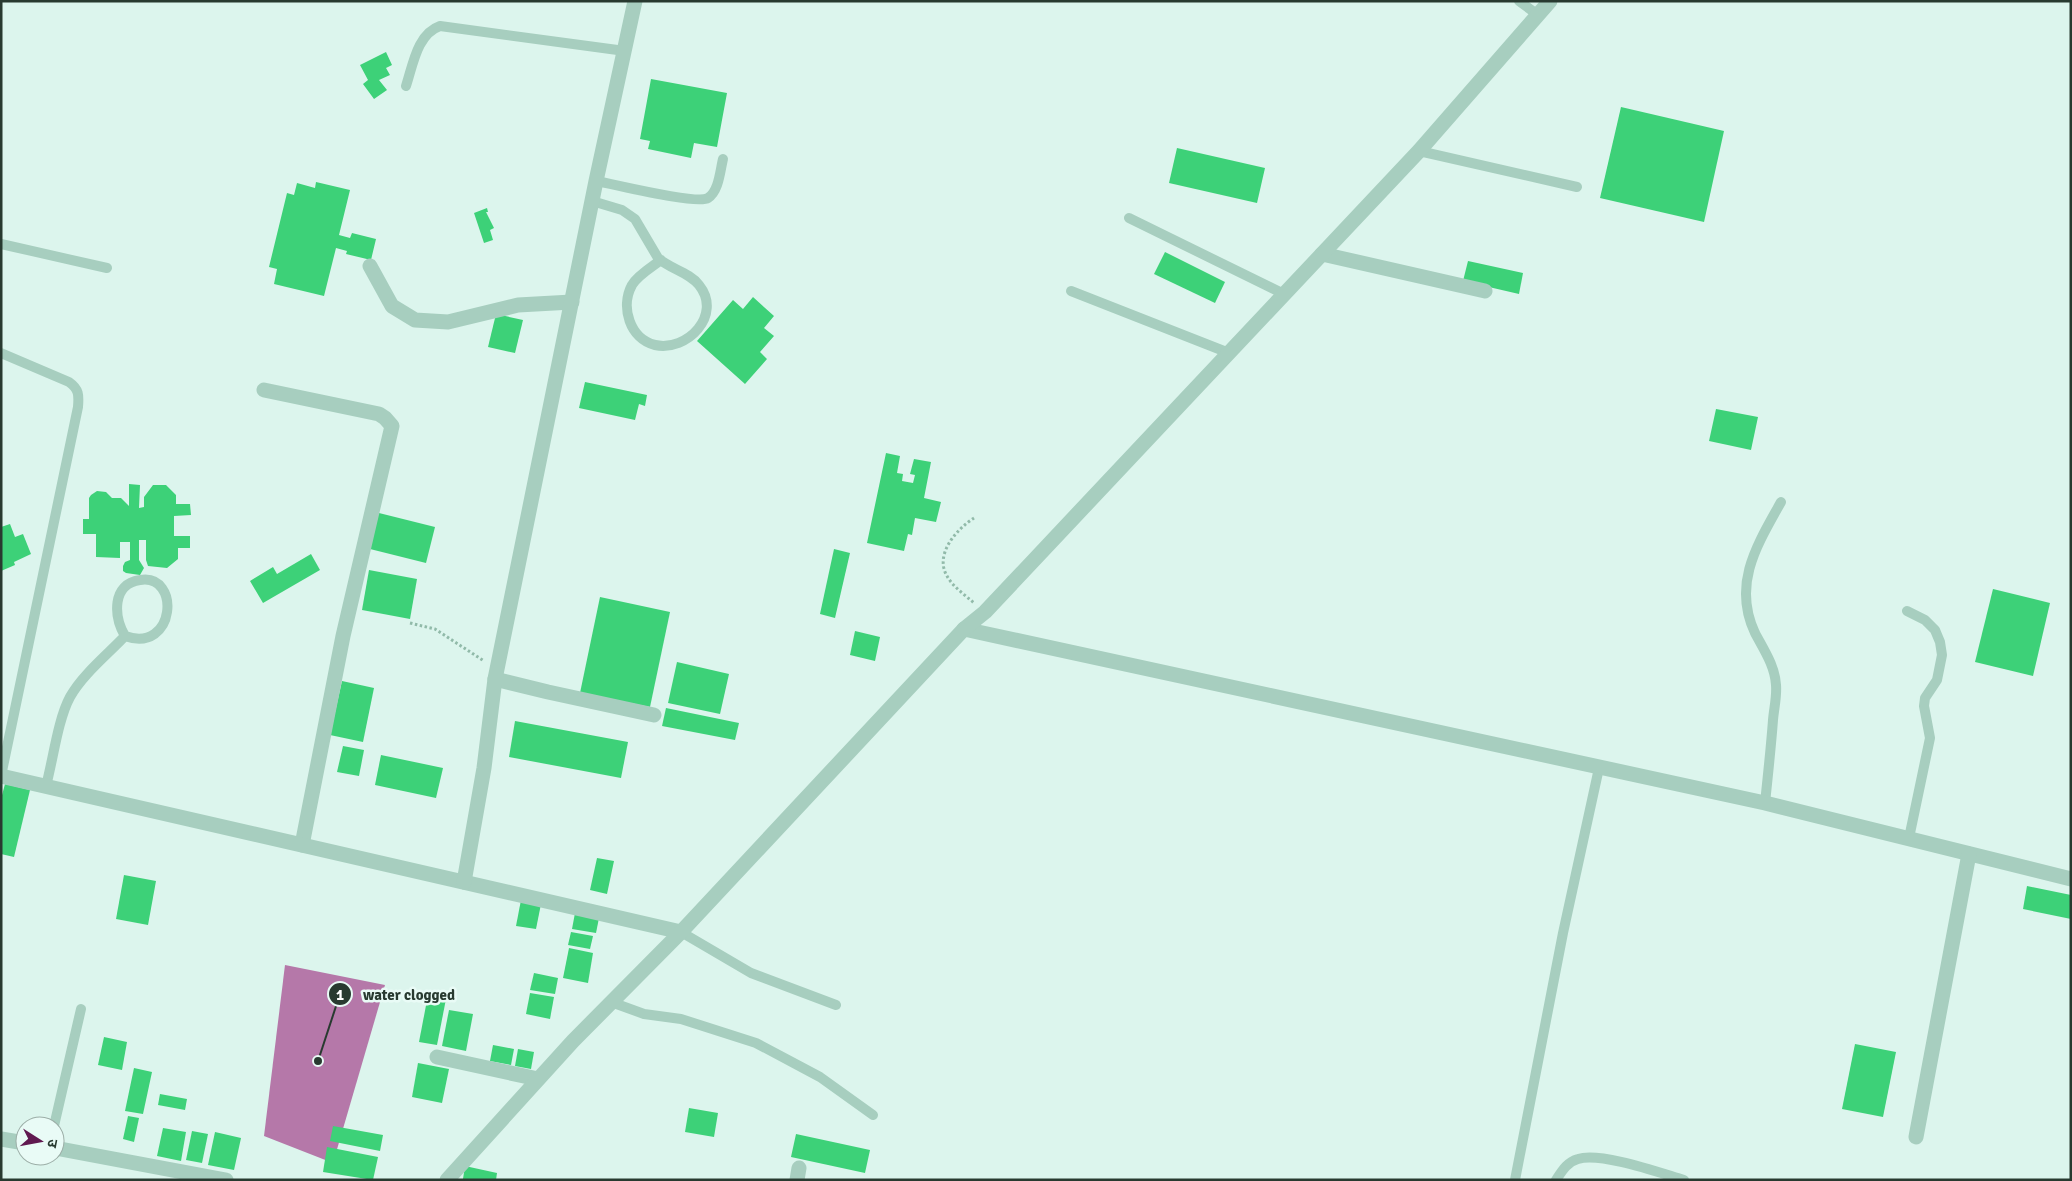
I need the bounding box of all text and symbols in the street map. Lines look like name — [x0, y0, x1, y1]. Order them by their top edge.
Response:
callout: water clogged — [328, 979, 465, 1009]
text: 1 — [336, 986, 344, 1004]
text: water clogged — [363, 986, 455, 1004]
north arrow — [15, 1116, 65, 1166]
text: उ — [43, 1138, 61, 1150]

